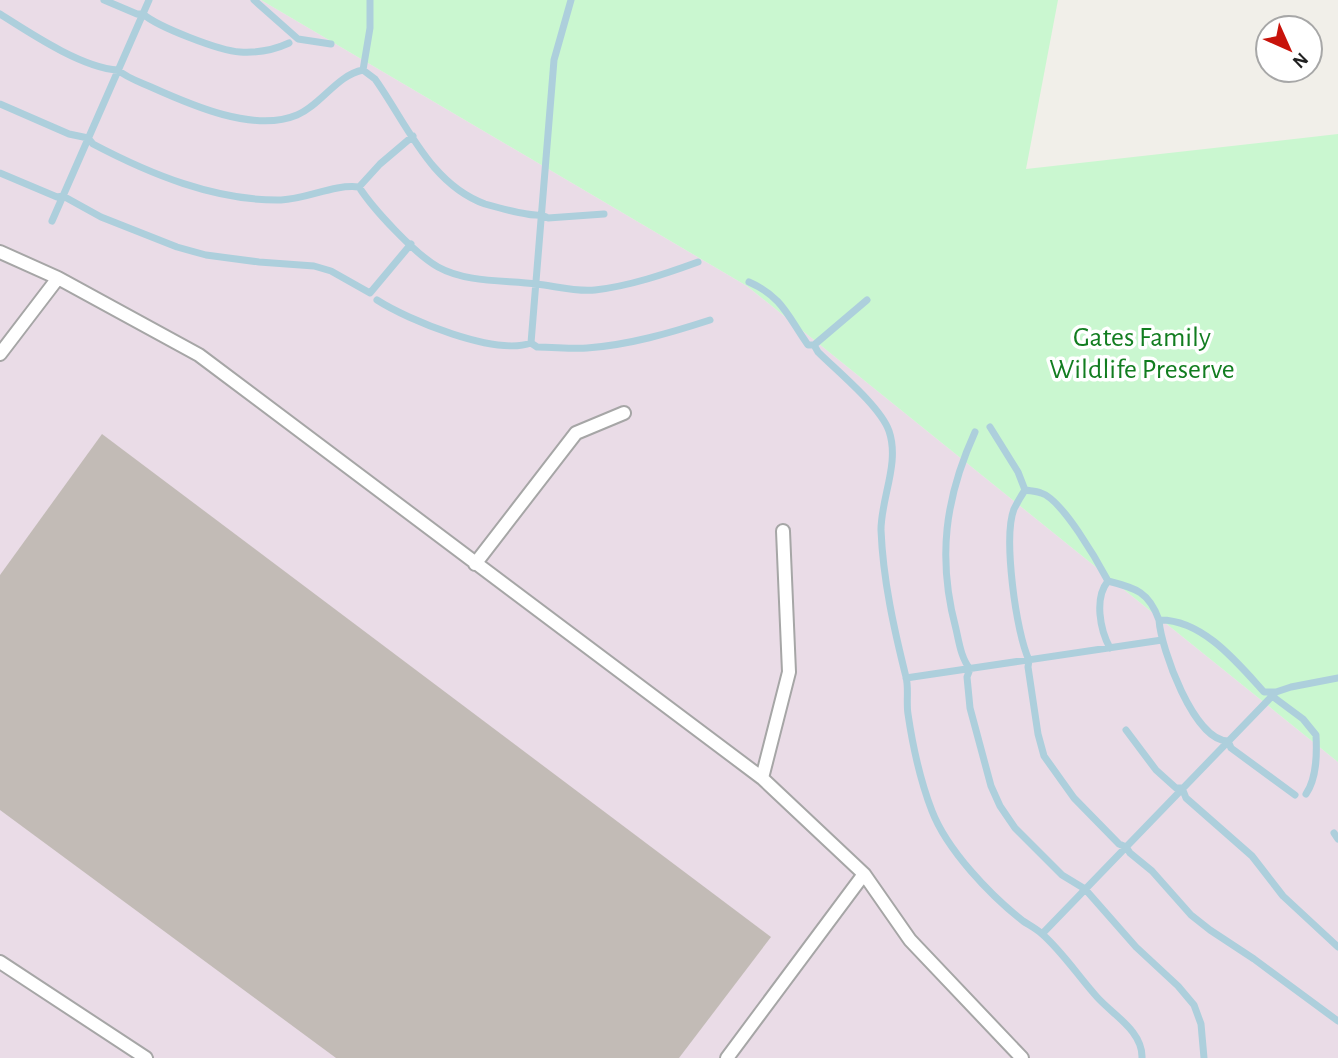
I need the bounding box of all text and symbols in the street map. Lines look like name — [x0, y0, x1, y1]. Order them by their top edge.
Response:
north arrow — [1254, 14, 1324, 84]
text: N — [1289, 49, 1311, 71]
park label: Gates Family Wildlife Preserve — [1049, 324, 1235, 384]

